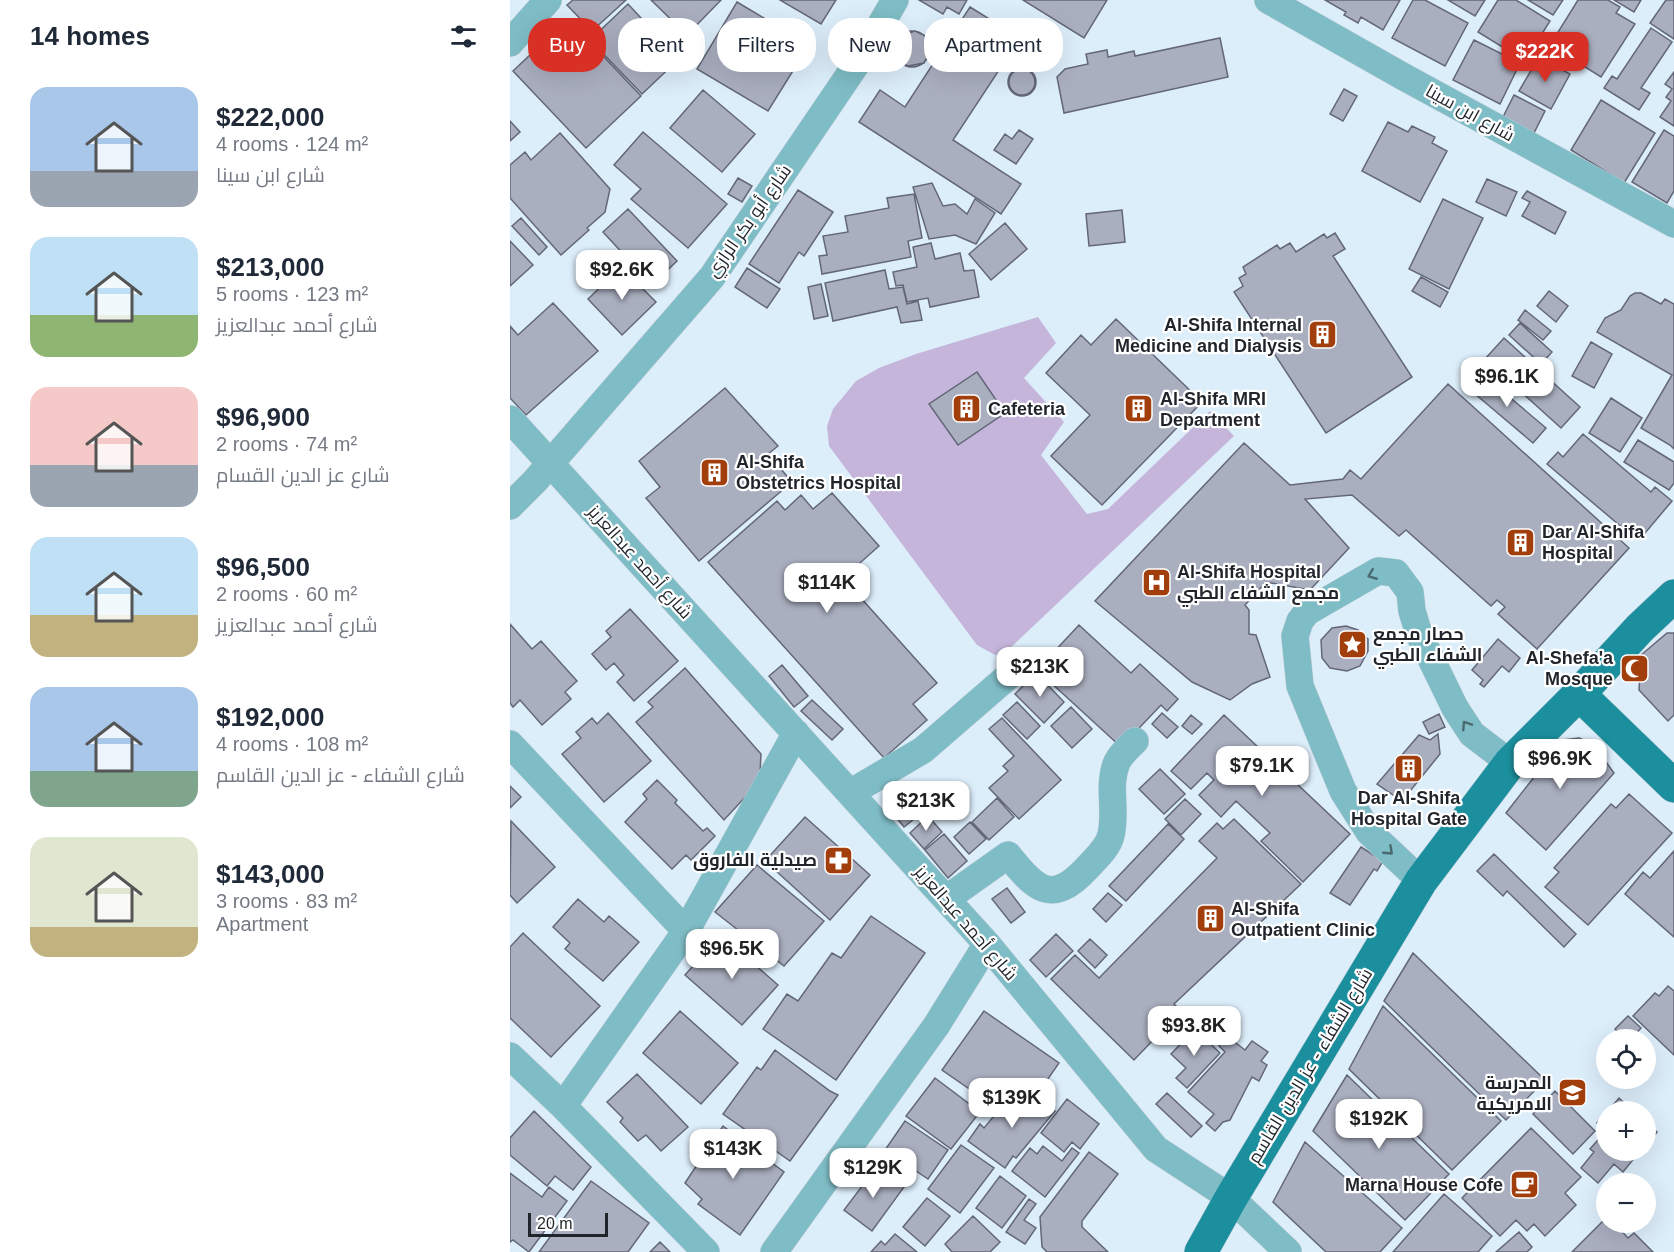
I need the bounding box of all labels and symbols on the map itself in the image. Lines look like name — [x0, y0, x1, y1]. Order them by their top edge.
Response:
pin: $222K — [1503, 32, 1587, 83]
street label: شارع ابن سينا — [1421, 81, 1518, 147]
street label: شارع أبو بكر الرازي — [702, 160, 799, 283]
pin: $92.6K — [573, 250, 671, 301]
place label: Al-Shifa Internal Medicine and Dialysis — [1115, 315, 1302, 356]
building icon: Al-Shifa Internal Medicine and Dialysis — [1307, 319, 1339, 351]
pin: $96.1K — [1458, 357, 1556, 408]
place label: Al-Shifa MRI Department — [1160, 389, 1266, 430]
building icon: Cafeteria — [951, 393, 983, 425]
building icon: Al-Shifa MRI Department — [1123, 393, 1155, 425]
place label: Cafeteria — [988, 399, 1066, 419]
place label: Al-Shifa Obstetrics Hospital — [736, 452, 901, 493]
building icon: Al-Shifa Obstetrics Hospital — [699, 456, 731, 488]
street label: شارع أحمد عبدالعزيز — [582, 500, 697, 624]
place label: Dar Al-Shifa Hospital — [1542, 522, 1645, 563]
building icon: Dar Al-Shifa Hospital — [1505, 526, 1537, 558]
place label: Al-Shifa Hospital مجمع الشفاء الطبي — [1177, 562, 1339, 608]
pin: $114K — [785, 563, 869, 614]
hospital icon: Al-Shifa Hospital مجمع الشفاء الطبي — [1140, 566, 1172, 598]
one-way arrow — [1368, 568, 1379, 580]
place label: حصار مجمع الشفاء الطبي — [1373, 624, 1483, 670]
place icon: حصار مجمع الشفاء الطبي — [1336, 628, 1368, 660]
pin: $213K — [998, 647, 1082, 698]
place label: Al-Shefa'a Mosque — [1526, 648, 1614, 689]
mosque icon: Al-Shefa'a Mosque — [1618, 652, 1650, 684]
one-way arrow — [1462, 721, 1473, 732]
pin: $96.9K — [1511, 739, 1609, 790]
pin: $79.1K — [1213, 746, 1311, 797]
building icon: Dar Al-Shifa Hospital Gate — [1393, 753, 1425, 785]
pin: $213K — [884, 781, 968, 832]
place label: Dar Al-Shifa Hospital Gate — [1351, 788, 1467, 829]
pharmacy icon: صيدلية الفاروق — [822, 844, 854, 876]
one-way arrow — [1382, 844, 1393, 855]
place label: صيدلية الفاروق — [693, 850, 817, 871]
street label: شارع أحمد عبدالعزيز — [909, 860, 1022, 986]
place label: Al-Shifa Outpatient Clinic — [1231, 899, 1375, 940]
building icon: Al-Shifa Outpatient Clinic — [1194, 903, 1226, 935]
pin: $96.5K — [683, 929, 781, 980]
street label: شارع الشفاء - عز الدين القاسم — [1244, 965, 1378, 1168]
pin: $93.8K — [1145, 1006, 1243, 1057]
place label: المدرسة الامريكية — [1477, 1073, 1552, 1115]
school or university icon: المدرسة الامريكية — [1557, 1077, 1589, 1109]
pin: $139K — [970, 1078, 1054, 1129]
pin: $192K — [1337, 1099, 1421, 1150]
pin: $143K — [691, 1129, 775, 1180]
pin: $129K — [831, 1148, 915, 1199]
cafe icon: Marna House Cofe — [1508, 1169, 1540, 1201]
place label: Marna House Cofe — [1345, 1175, 1503, 1195]
scale bar — [528, 1210, 608, 1238]

